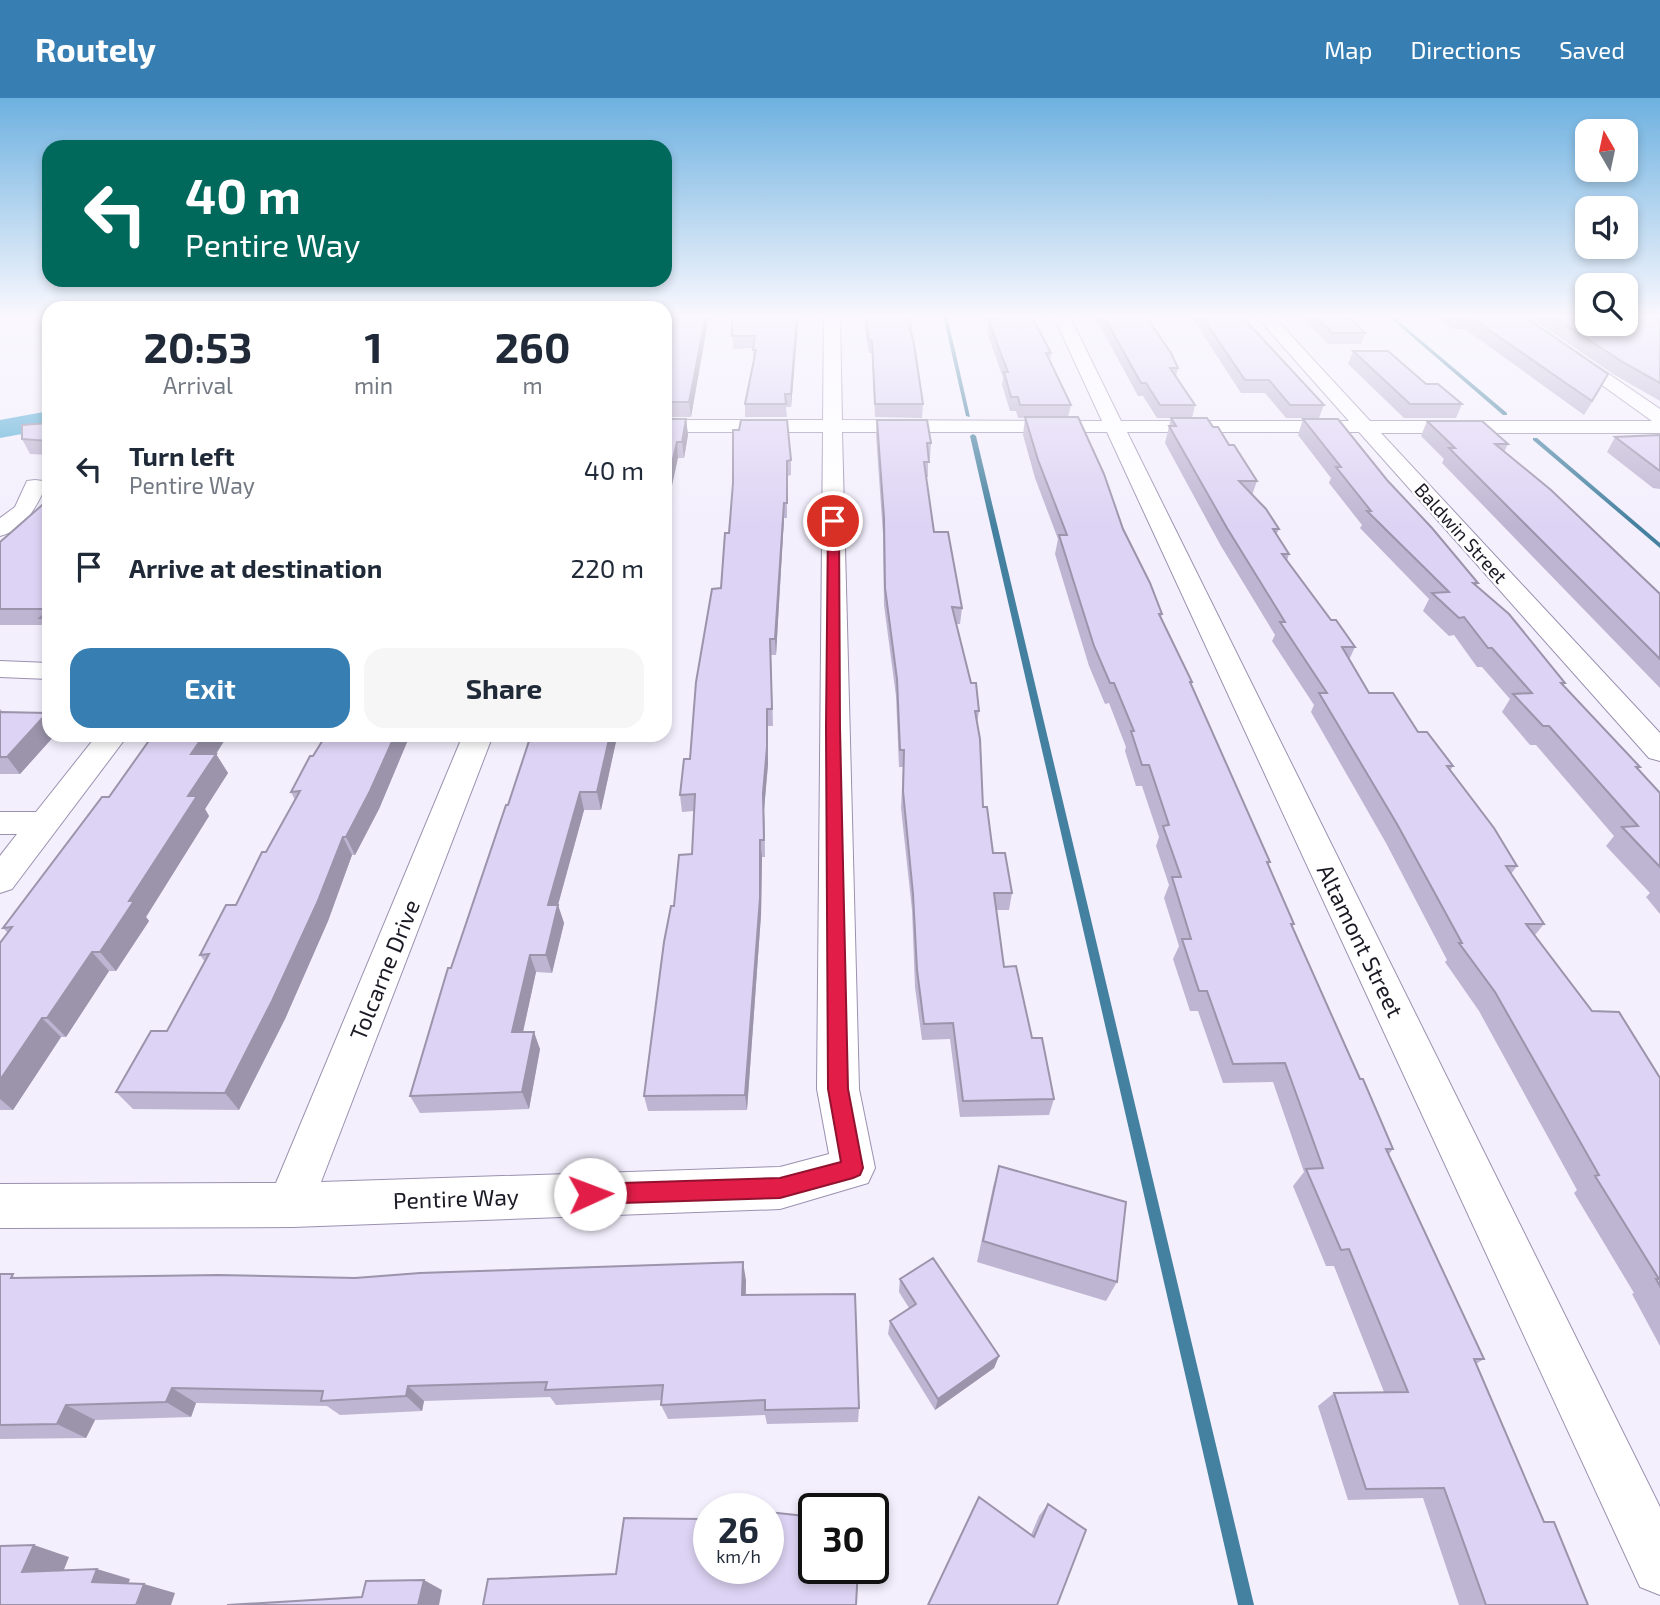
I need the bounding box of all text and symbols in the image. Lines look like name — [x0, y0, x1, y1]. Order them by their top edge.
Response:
text: Routely — [35, 29, 156, 69]
text: Map — [1324, 35, 1372, 64]
text: Directions — [1410, 35, 1521, 64]
text: Saved — [1559, 35, 1625, 64]
north arrow — [1575, 119, 1638, 182]
map controls — [1575, 119, 1638, 336]
text: 40 m — [185, 165, 301, 224]
icon: left — [70, 168, 161, 259]
button: sound — [1575, 196, 1638, 259]
text: Pentire Way — [185, 225, 360, 263]
button: search — [1575, 273, 1638, 336]
text: 20:53 — [144, 321, 252, 371]
text: 1 — [364, 321, 383, 371]
text: 260 — [495, 321, 570, 371]
text: Arrival — [163, 371, 233, 399]
text: min — [354, 371, 393, 399]
text: m — [522, 371, 543, 399]
text: Turn left — [129, 440, 235, 471]
icon: left — [70, 450, 108, 488]
text: 40 m — [584, 454, 644, 485]
text: Pentire Way — [129, 471, 255, 499]
street label: Baldwin Street — [1410, 478, 1512, 588]
pin — [803, 491, 863, 551]
icon: arrive — [814, 502, 852, 540]
icon: arrive — [70, 548, 108, 586]
text: Arrive at destination — [129, 552, 382, 583]
text: 220 m — [571, 552, 644, 583]
button: Exit — [70, 648, 350, 728]
button: Share — [364, 648, 644, 728]
street label: Altamont Street — [1312, 859, 1410, 1022]
street label: Tolcarne Drive — [343, 895, 425, 1044]
position arrow — [553, 1157, 627, 1231]
street label: Pentire Way — [392, 1182, 519, 1214]
speed limit sign: 30 — [798, 1493, 889, 1584]
text: 26 — [718, 1508, 759, 1550]
text: km/h — [716, 1545, 761, 1567]

